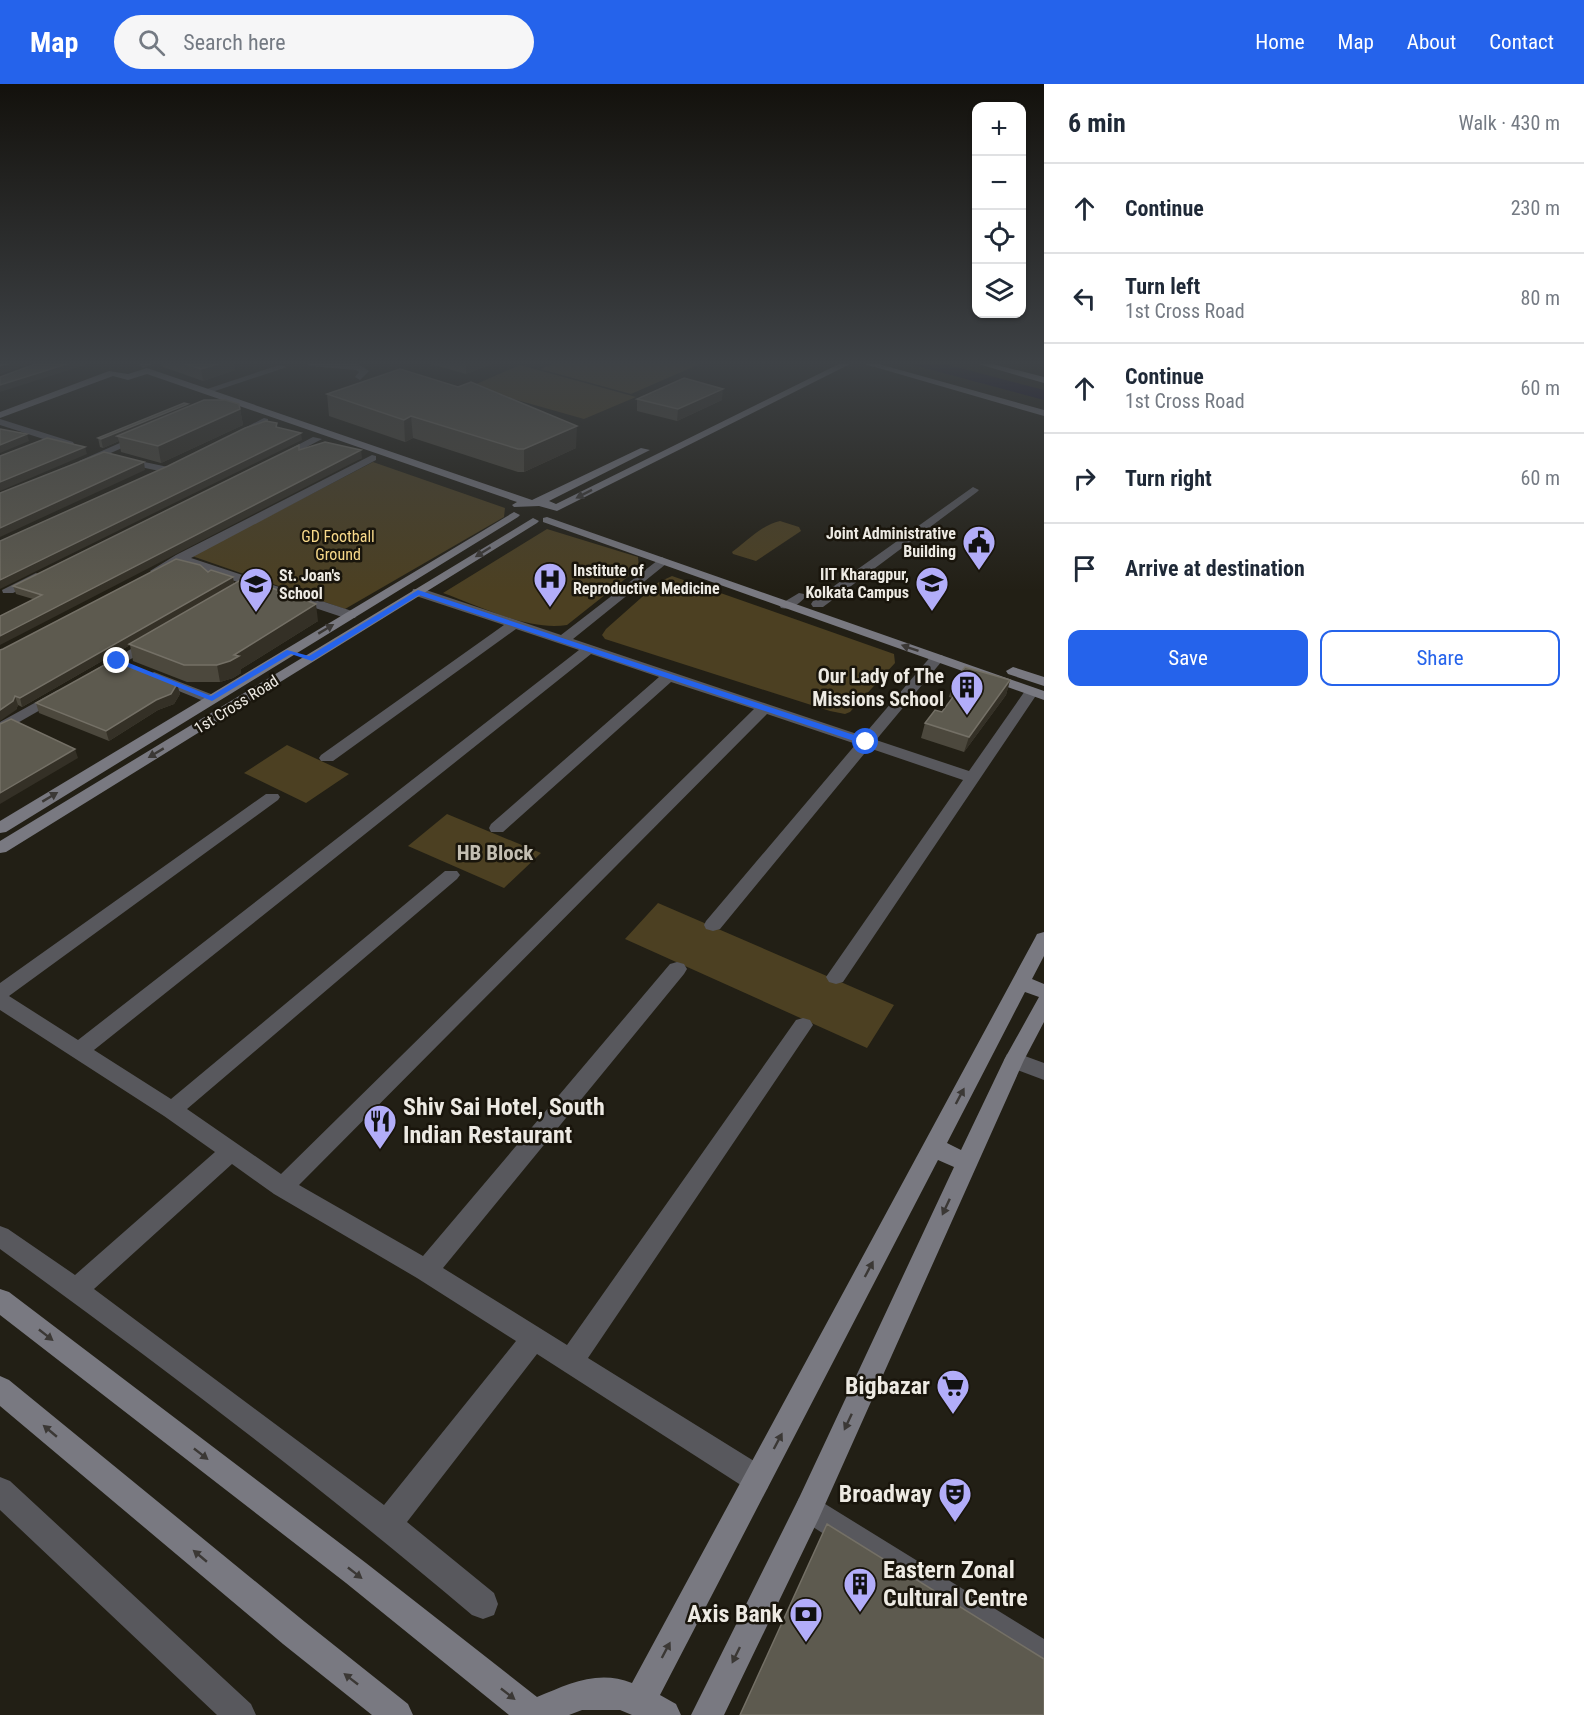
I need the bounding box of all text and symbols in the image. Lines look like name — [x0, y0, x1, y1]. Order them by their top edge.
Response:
search box — [114, 15, 534, 69]
text: Map — [30, 26, 78, 59]
icon: search — [135, 26, 168, 59]
text: Search here — [183, 30, 286, 55]
text: Home — [1255, 30, 1305, 54]
text: Map — [1338, 30, 1374, 54]
text: About — [1407, 30, 1456, 54]
text: Contact — [1489, 30, 1554, 54]
map controls — [972, 102, 1026, 318]
button: + — [972, 102, 1026, 156]
text: 6 min — [1068, 108, 1126, 138]
text: Walk · 430 m — [1459, 111, 1560, 135]
button: − — [972, 156, 1026, 210]
icon: ahead — [1068, 192, 1101, 225]
text: Continue — [1125, 196, 1204, 221]
text: 230 m — [1511, 196, 1560, 220]
button: locate — [972, 210, 1026, 264]
button: layers — [972, 264, 1026, 318]
text: Turn left — [1125, 274, 1200, 299]
icon: left — [1068, 282, 1101, 315]
text: 80 m — [1521, 286, 1560, 310]
text: 1st Cross Road — [1125, 299, 1245, 323]
text: Continue — [1125, 364, 1204, 389]
icon: ahead — [1068, 372, 1101, 405]
text: 60 m — [1521, 376, 1560, 400]
text: 1st Cross Road — [1125, 389, 1245, 413]
icon: right — [1068, 462, 1101, 495]
text: Turn right — [1125, 466, 1212, 491]
text: 60 m — [1521, 466, 1560, 490]
one-way arrow — [576, 490, 593, 499]
place label: Joint Administrative Building — [826, 524, 956, 561]
public building icon: Joint Administrative Building — [961, 524, 997, 571]
park label: GD Football Ground — [301, 527, 375, 564]
one-way arrow — [475, 547, 491, 558]
icon: arrive — [1068, 552, 1101, 585]
text: Arrive at destination — [1125, 556, 1305, 581]
hospital icon: Institute of Reproductive Medicine — [532, 561, 568, 608]
place label: Institute of Reproductive Medicine — [573, 561, 720, 598]
place label: IIT Kharagpur, Kolkata Campus — [805, 565, 909, 602]
school or university icon: IIT Kharagpur, Kolkata Campus — [914, 565, 950, 612]
school or university icon: St. Joan's School — [238, 566, 274, 613]
place label: St. Joan's School — [279, 566, 341, 603]
one-way arrow — [318, 624, 334, 635]
button: Save — [1068, 630, 1308, 686]
button: Share — [1320, 630, 1560, 686]
one-way arrow — [900, 643, 918, 653]
route end — [103, 647, 129, 673]
place label: Our Lady of The Missions School — [812, 664, 944, 711]
building icon: Our Lady of The Missions School — [949, 669, 985, 716]
street label: 1st Cross Road — [191, 671, 282, 738]
route start — [852, 728, 878, 754]
one-way arrow — [148, 748, 164, 759]
one-way arrow — [42, 792, 58, 803]
district label: HB Block — [457, 841, 534, 865]
one-way arrow — [955, 1088, 965, 1105]
place label: Shiv Sai Hotel, South Indian Restaurant — [403, 1093, 605, 1149]
restaurant icon: Shiv Sai Hotel, South Indian Restaurant — [362, 1103, 398, 1150]
one-way arrow — [942, 1198, 951, 1215]
one-way arrow — [864, 1260, 874, 1277]
one-way arrow — [39, 1329, 54, 1341]
supermarket icon: Bigbazar — [935, 1368, 971, 1415]
place label: Bigbazar — [845, 1372, 930, 1400]
one-way arrow — [843, 1414, 852, 1431]
one-way arrow — [43, 1425, 58, 1438]
one-way arrow — [772, 1432, 782, 1450]
one-way arrow — [193, 1448, 209, 1461]
theatre icon: Broadway — [937, 1476, 973, 1523]
place label: Broadway — [839, 1480, 932, 1508]
one-way arrow — [192, 1549, 208, 1562]
place label: Eastern Zonal Cultural Centre — [883, 1556, 1028, 1612]
building icon: Eastern Zonal Cultural Centre — [842, 1566, 878, 1613]
one-way arrow — [348, 1567, 363, 1579]
bank icon: Axis Bank — [788, 1596, 824, 1643]
place label: Axis Bank — [687, 1600, 784, 1628]
one-way arrow — [661, 1641, 671, 1658]
one-way arrow — [732, 1646, 742, 1664]
one-way arrow — [344, 1673, 359, 1685]
one-way arrow — [500, 1688, 516, 1701]

